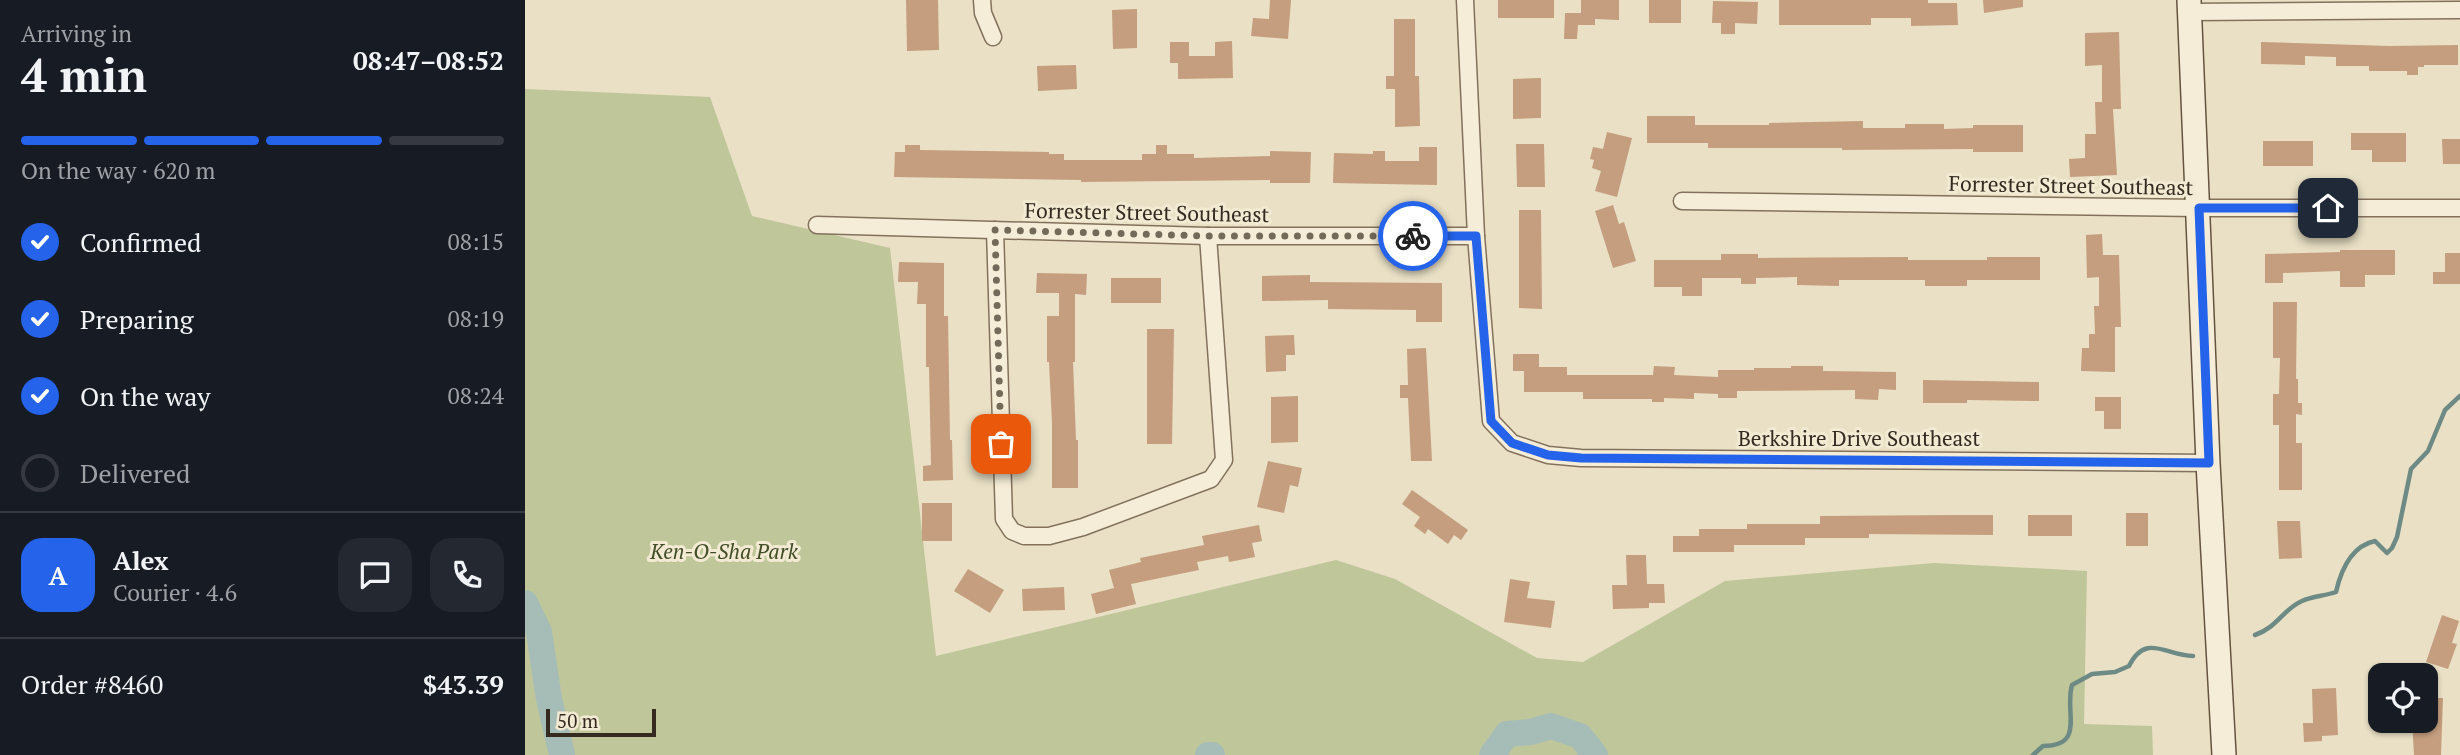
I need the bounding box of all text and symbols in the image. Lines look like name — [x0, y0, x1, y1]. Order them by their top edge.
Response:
text: Arriving in — [21, 18, 132, 49]
text: 08:47–08:52 — [353, 43, 504, 77]
text: 4 min — [21, 44, 147, 105]
text: On the way · 620 m — [21, 155, 215, 186]
street label: Forrester Street Southeast — [1948, 169, 2194, 201]
pin — [2298, 178, 2358, 238]
icon: home — [2309, 189, 2347, 227]
street label: Forrester Street Southeast — [1024, 196, 1270, 228]
courier — [1378, 201, 1448, 271]
icon: bike — [1394, 217, 1432, 255]
icon: check — [21, 223, 59, 261]
text: Confirmed — [80, 225, 201, 259]
text: 08:15 — [447, 226, 504, 257]
icon: check — [21, 300, 59, 338]
text: Preparing — [80, 302, 193, 336]
text: 08:19 — [447, 303, 504, 334]
icon: check — [21, 377, 59, 415]
text: On the way — [80, 379, 211, 413]
text: 08:24 — [447, 380, 504, 411]
pin — [971, 414, 1031, 474]
street label: Berkshire Drive Southeast — [1738, 424, 1980, 452]
icon: bag — [982, 425, 1020, 463]
text: Delivered — [80, 456, 190, 490]
park label: Ken-O-Sha Park — [649, 537, 799, 565]
button: chat — [338, 538, 412, 612]
button: phone — [430, 538, 504, 612]
text: Alex — [113, 543, 169, 577]
text: A — [49, 558, 67, 592]
text: Courier · 4.6 — [113, 577, 237, 608]
map controls — [2368, 663, 2438, 733]
button: locate — [2368, 663, 2438, 733]
text: Order #8460 — [21, 667, 163, 701]
text: $43.39 — [423, 667, 504, 701]
scale bar — [546, 706, 656, 738]
text: 50 m — [557, 708, 598, 733]

